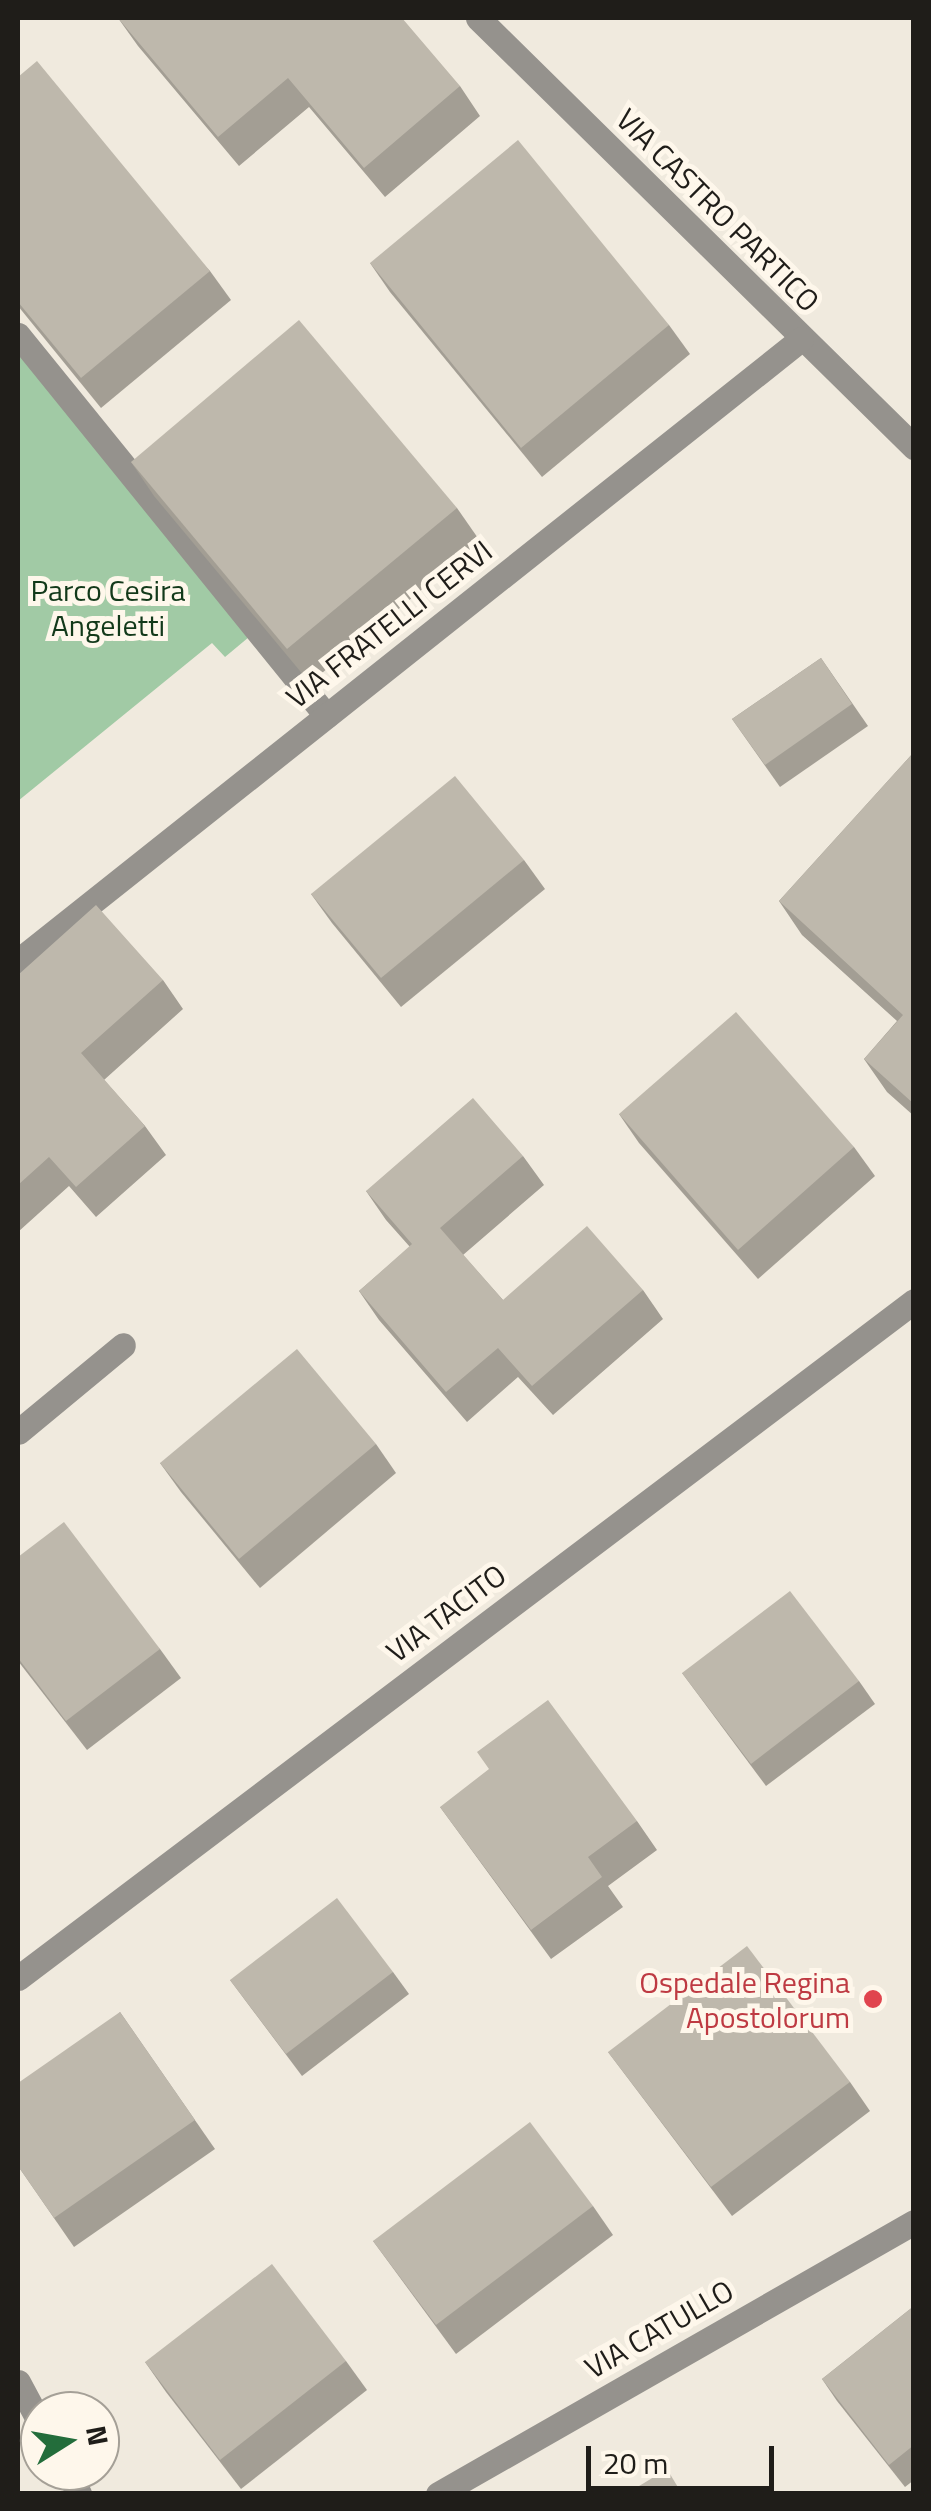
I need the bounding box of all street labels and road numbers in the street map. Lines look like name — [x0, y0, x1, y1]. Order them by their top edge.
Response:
street label: VIA CASTRO PARTICO — [609, 101, 827, 319]
street label: VIA FRATELLI CERVI — [279, 533, 499, 715]
street label: VIA TACITO — [379, 1557, 513, 1669]
street label: VIA CATULLO — [578, 2272, 740, 2386]

